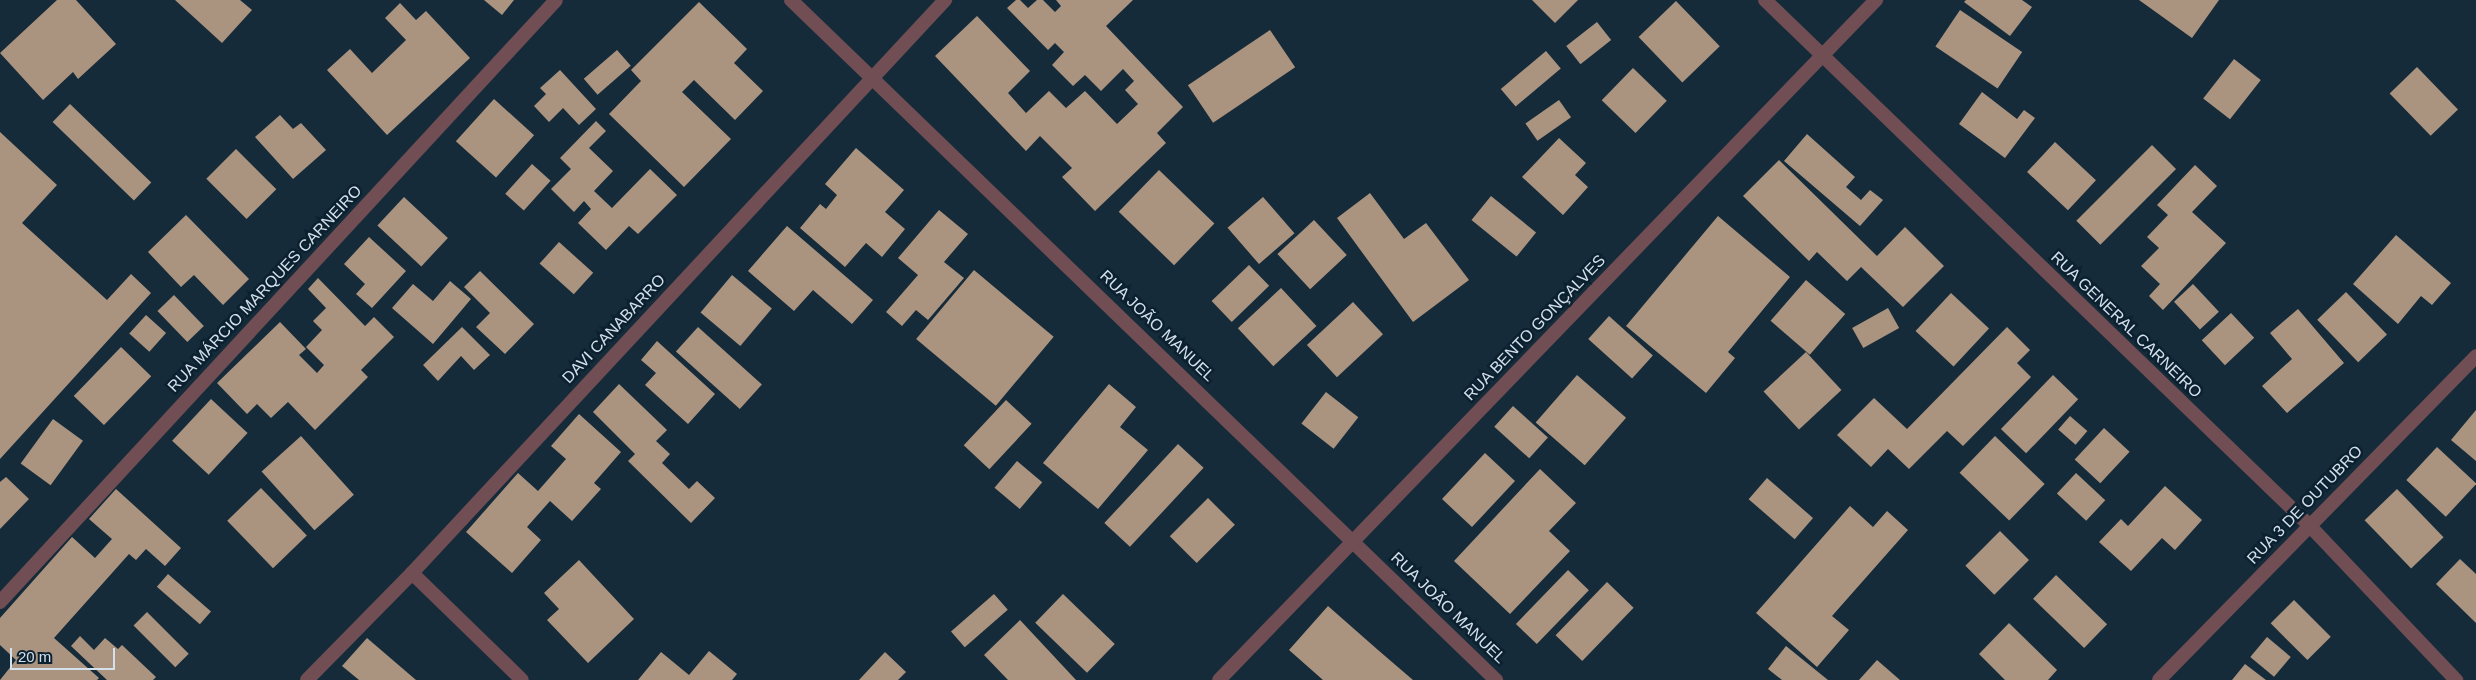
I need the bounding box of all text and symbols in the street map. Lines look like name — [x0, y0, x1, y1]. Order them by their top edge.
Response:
street label: RUA MÁRCIO MARQUES CARNEIRO — [164, 181, 366, 397]
street label: RUA GENERAL CARNEIRO — [2046, 247, 2206, 403]
street label: RUA BENTO GONÇALVES — [1460, 251, 1610, 405]
street label: RUA JOÃO MANUEL — [1095, 266, 1219, 386]
street label: DAVI CANABARRO — [559, 271, 669, 387]
street label: RUA 3 DE OUTUBRO — [2243, 441, 2367, 569]
street label: RUA JOÃO MANUEL — [1386, 548, 1510, 668]
scale bar — [12, 638, 118, 670]
text: 20 m — [18, 648, 51, 665]

